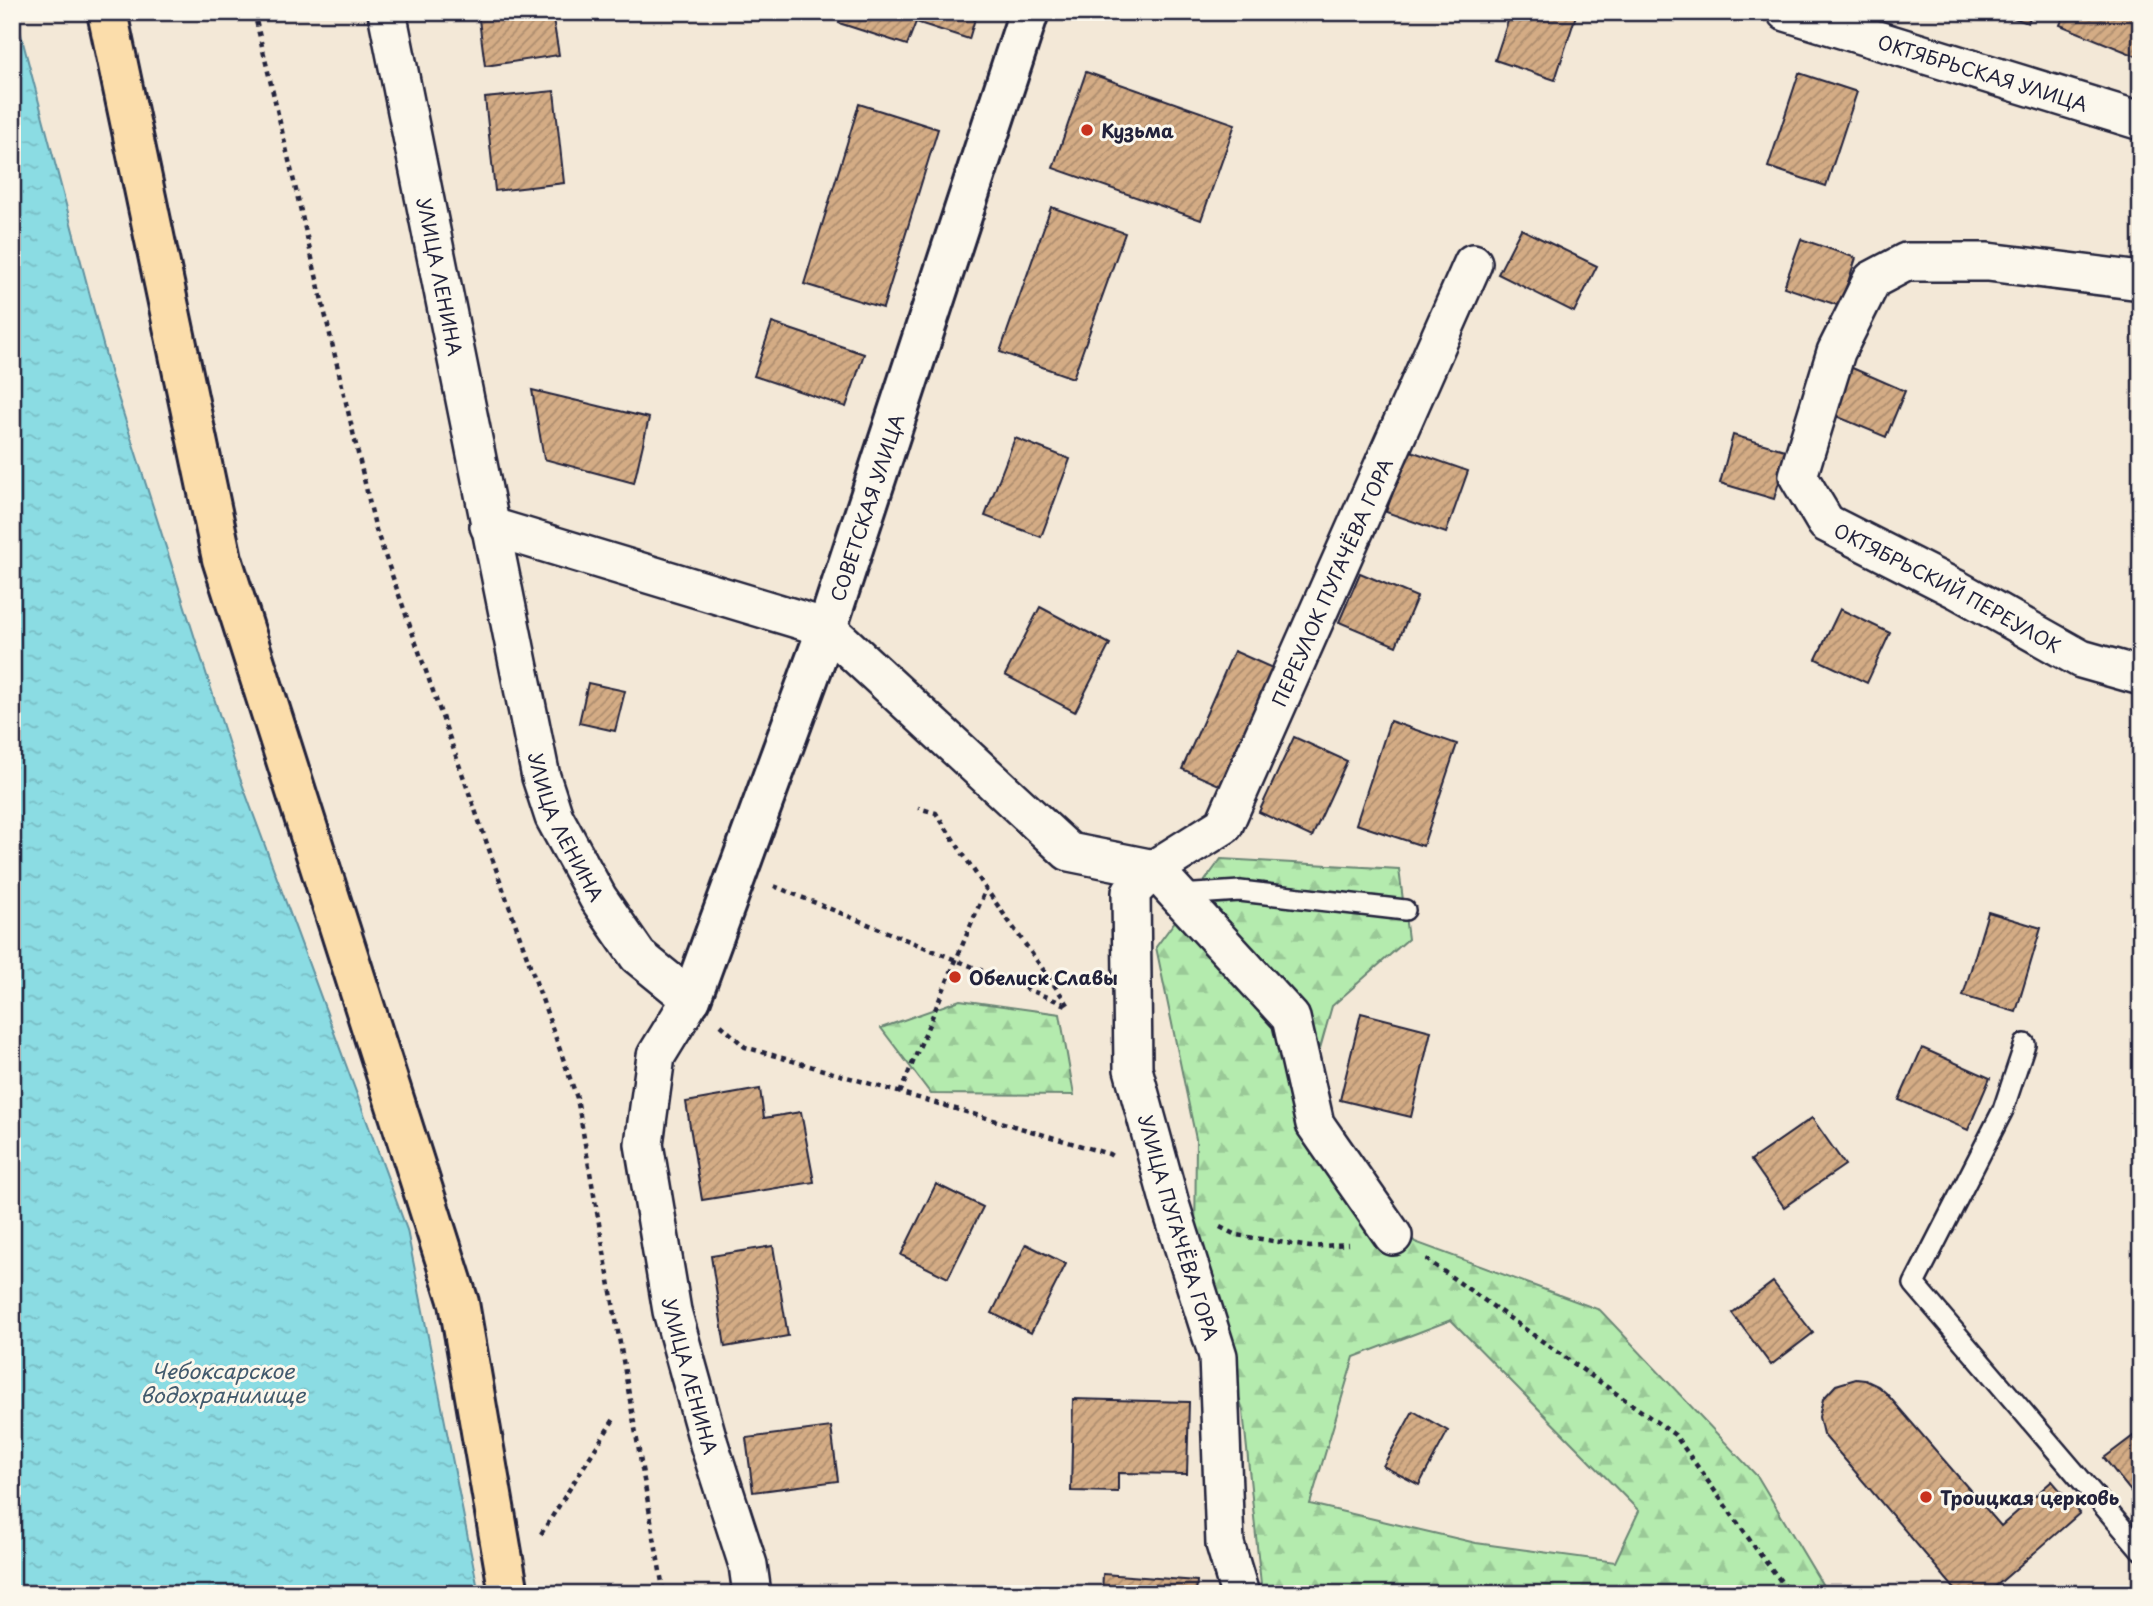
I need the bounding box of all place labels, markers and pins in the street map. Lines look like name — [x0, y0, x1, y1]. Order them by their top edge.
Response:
place label: Кузьма — [1101, 116, 1174, 144]
marker: Кузьма — [1079, 122, 1095, 138]
place label: Обелиск Славы — [969, 963, 1118, 991]
marker: Обелиск Славы — [947, 969, 963, 985]
place label: Троицкая церковь — [1940, 1483, 2119, 1511]
marker: Троицкая церковь — [1918, 1489, 1934, 1505]

